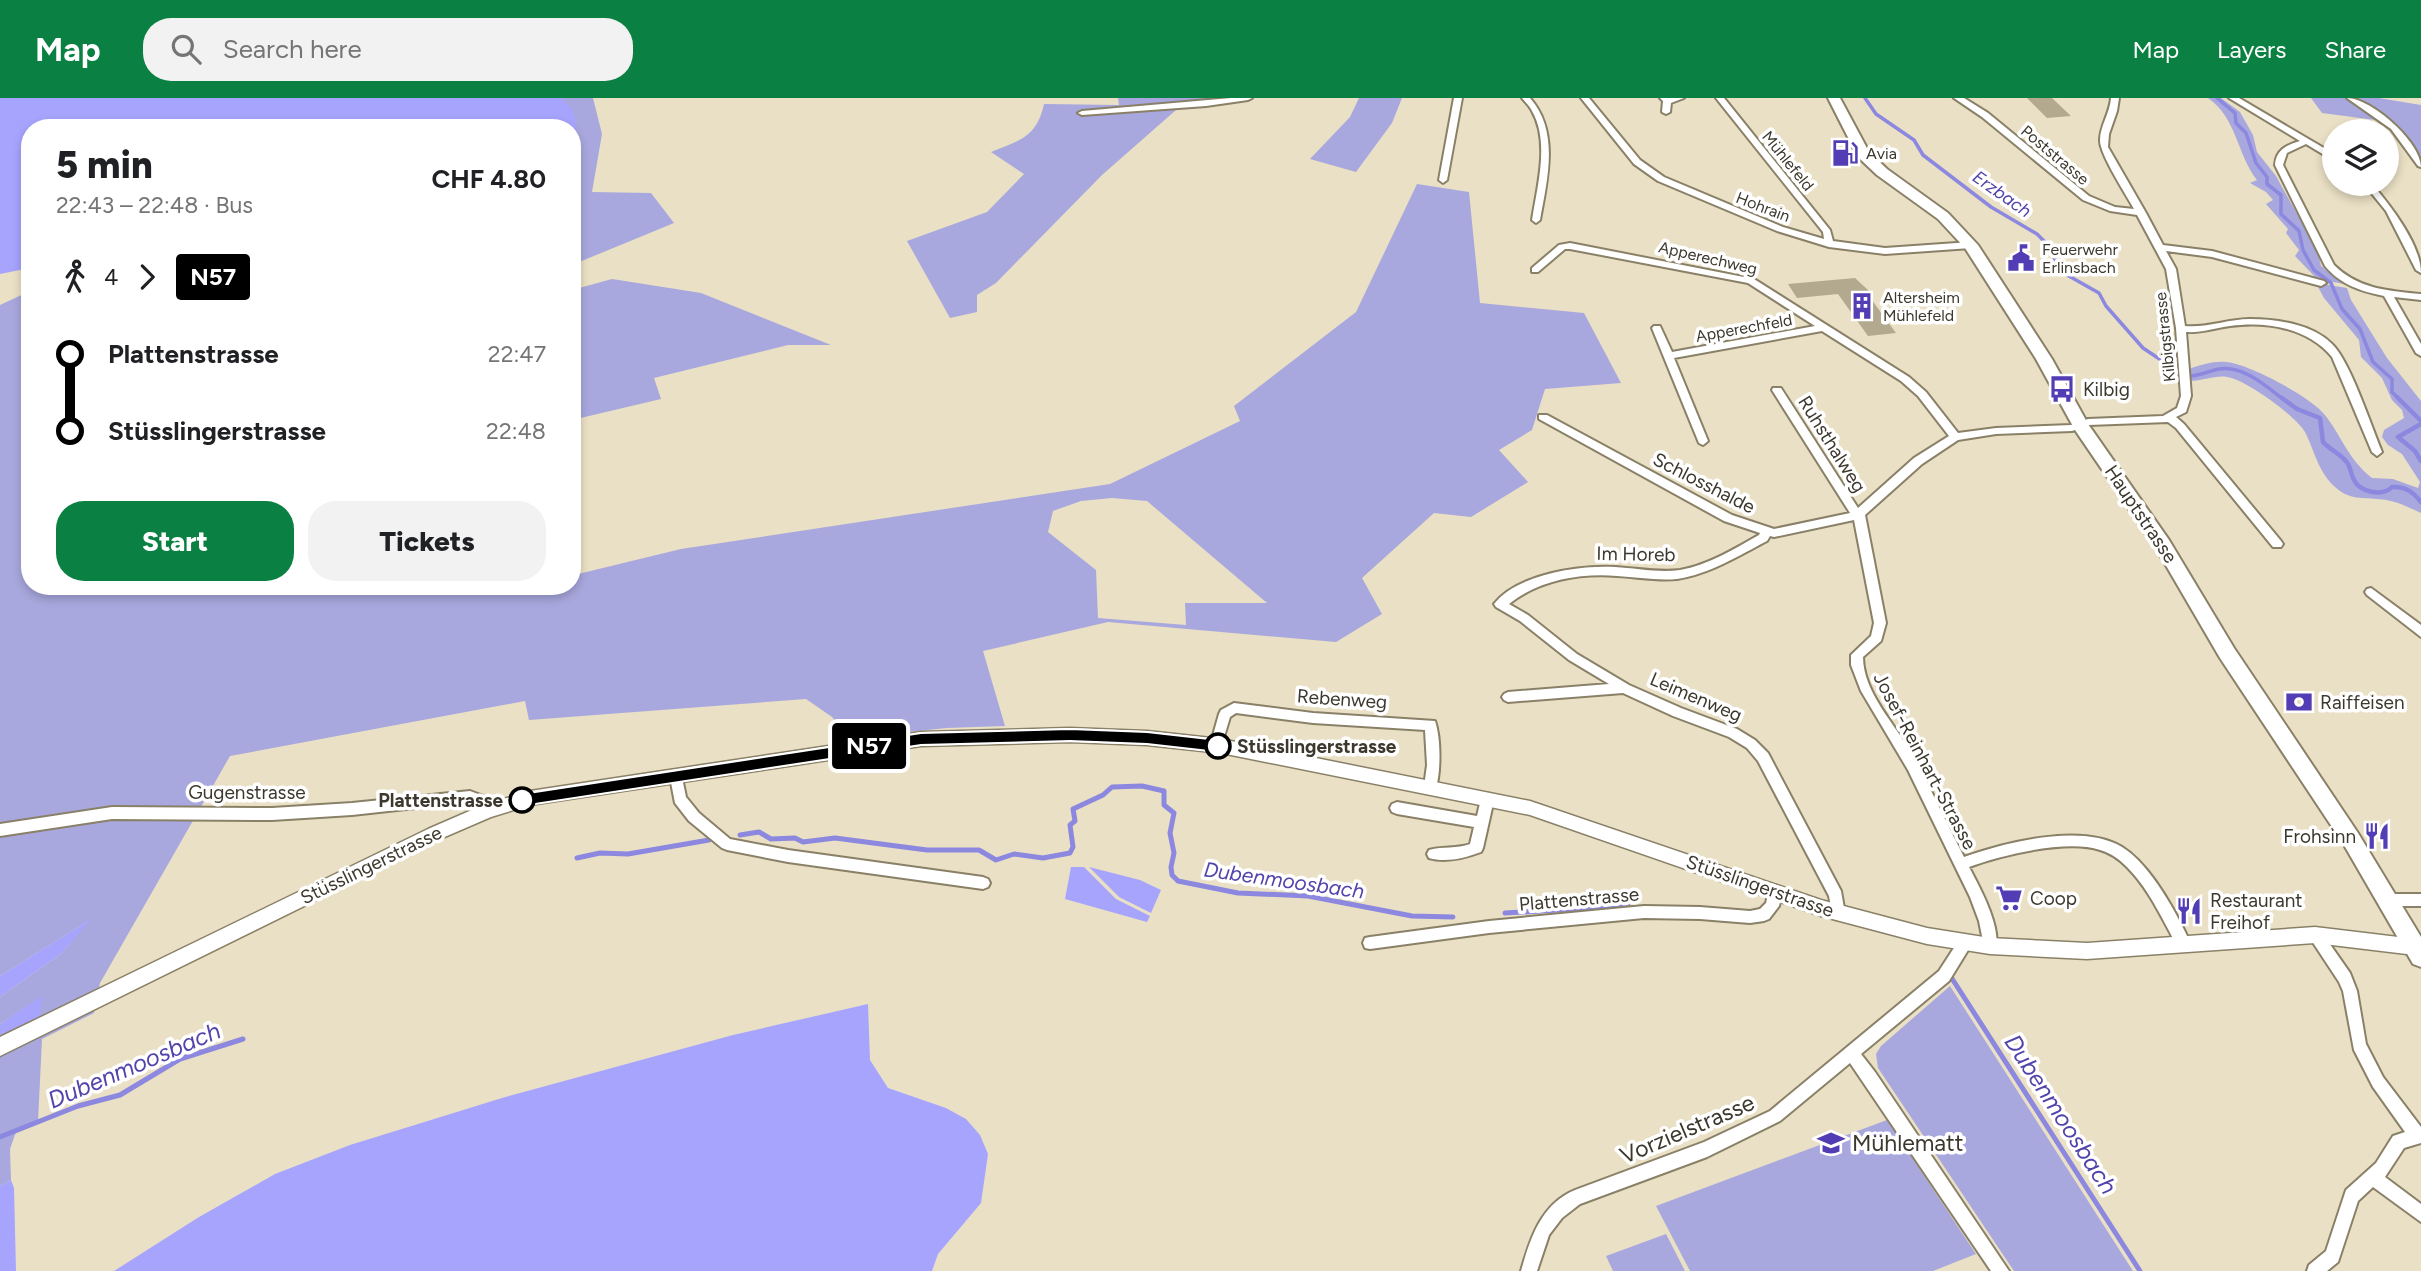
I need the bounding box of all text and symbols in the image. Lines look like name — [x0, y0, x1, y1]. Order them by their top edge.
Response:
search box — [143, 18, 633, 81]
text: Map — [35, 30, 101, 69]
icon: search — [167, 30, 205, 68]
text: Search here — [223, 33, 362, 65]
text: Map — [2132, 35, 2179, 64]
text: Layers — [2217, 35, 2286, 64]
text: Share — [2324, 35, 2386, 64]
map controls — [2322, 119, 2399, 196]
button: layers — [2322, 119, 2399, 196]
street label: Poststrasse — [2017, 121, 2093, 189]
street label: Mühlefeld — [1758, 127, 1818, 195]
fuel station icon: Avia — [1830, 138, 1860, 168]
text: 5 min — [56, 142, 153, 188]
place label: Avia — [1866, 144, 1897, 163]
text: CHF 4.80 — [431, 163, 546, 195]
water label: Erzbach — [1968, 166, 2036, 222]
street label: Hohrain — [1733, 188, 1793, 226]
text: 22:43 – 22:48 · Bus — [56, 191, 253, 219]
street label: Apperechweg — [1657, 237, 1759, 279]
place label: Feuerwehr Erlinsbach — [2042, 240, 2118, 277]
public building icon: Feuerwehr Erlinsbach — [2006, 243, 2036, 273]
icon: walk — [56, 258, 94, 296]
icon: forward — [128, 258, 166, 296]
text: N57 — [190, 262, 236, 291]
text: 4 — [104, 263, 118, 291]
place label: Altersheim Mühlefeld — [1883, 288, 1960, 325]
building icon: Altersheim Mühlefeld — [1847, 291, 1877, 321]
street label: Kilbigstrasse — [2151, 291, 2179, 383]
street label: Apperechfeld — [1694, 310, 1794, 346]
text: Plattenstrasse — [108, 338, 279, 370]
text: 22:47 — [488, 340, 546, 368]
bus stop icon: Kilbig — [2047, 374, 2077, 404]
place label: Kilbig — [2083, 378, 2130, 401]
street label: Ruhsthalweg — [1793, 391, 1871, 497]
text: Stüsslingerstrasse — [108, 415, 326, 447]
text: 22:48 — [486, 417, 546, 445]
street label: Schlosshalde — [1649, 447, 1759, 519]
street label: Hauptstrasse — [2100, 461, 2182, 567]
button: Start — [56, 501, 294, 581]
button: Tickets — [308, 501, 546, 581]
street label: Im Horeb — [1596, 542, 1676, 566]
street label: Leimenweg — [1646, 667, 1746, 727]
street label: Josef-Reinhart-Strasse — [1869, 669, 1981, 853]
street label: Rebenweg — [1296, 684, 1388, 714]
bank icon: Raiffeisen — [2284, 687, 2314, 717]
place label: Raiffeisen — [2320, 691, 2405, 714]
line badge: N57 — [829, 723, 909, 769]
text: N57 — [846, 731, 892, 760]
marker: Stüsslingerstrasse — [1205, 733, 1231, 759]
place label: Stüsslingerstrasse — [1237, 735, 1397, 758]
street label: Gugenstrasse — [188, 781, 306, 804]
marker: Plattenstrasse — [509, 787, 535, 813]
place label: Plattenstrasse — [378, 789, 503, 812]
street label: Stüsslingerstrasse — [297, 821, 445, 909]
restaurant icon: Frohsinn — [2362, 821, 2392, 851]
place label: Frohsinn — [2283, 825, 2356, 848]
street label: Stüsslingerstrasse — [1683, 850, 1837, 922]
water label: Dubenmoosbach — [1202, 856, 1366, 904]
street label: Plattenstrasse — [1518, 882, 1640, 916]
supermarket icon: Coop — [1994, 883, 2024, 913]
place label: Coop — [2030, 887, 2077, 910]
place label: Restaurant Freihof — [2210, 889, 2302, 934]
restaurant icon: Restaurant Freihof — [2174, 896, 2204, 926]
water label: Dubenmoosbach — [43, 1016, 225, 1114]
water label: Dubenmoosbach — [1999, 1029, 2123, 1199]
street label: Vorzielstrasse — [1616, 1088, 1758, 1170]
school or university icon: Mühlematt — [1816, 1128, 1846, 1158]
place label: Mühlematt — [1852, 1129, 1963, 1157]

